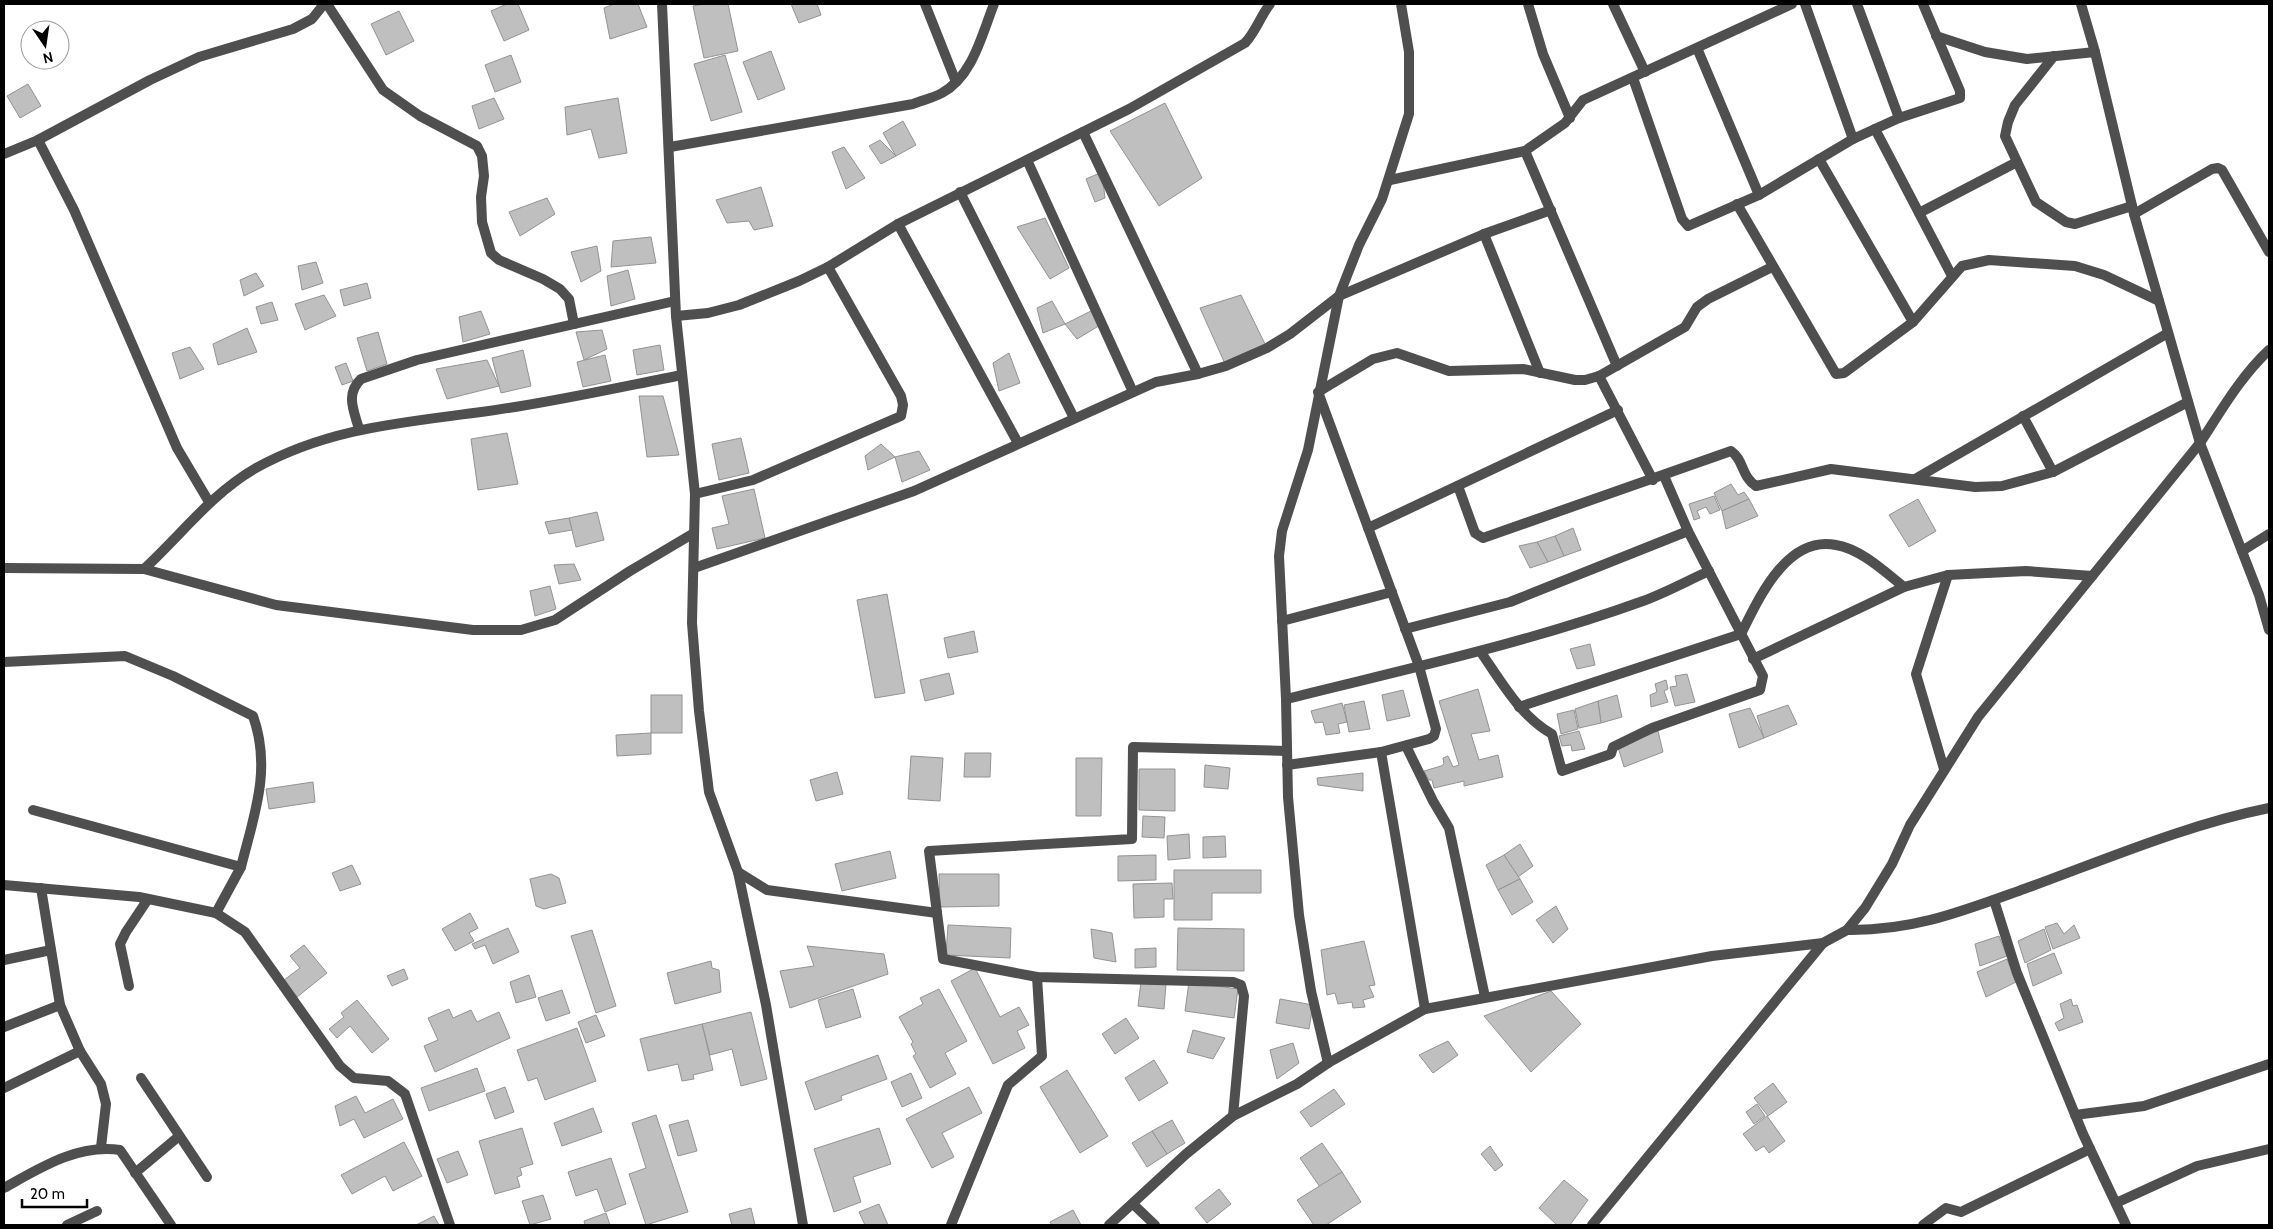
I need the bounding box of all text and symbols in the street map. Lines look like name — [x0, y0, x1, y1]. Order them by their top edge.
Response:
north arrow — [20, 20, 70, 70]
text: N — [41, 48, 55, 68]
scale bar — [22, 1176, 88, 1208]
text: 20 m — [30, 1185, 65, 1203]

